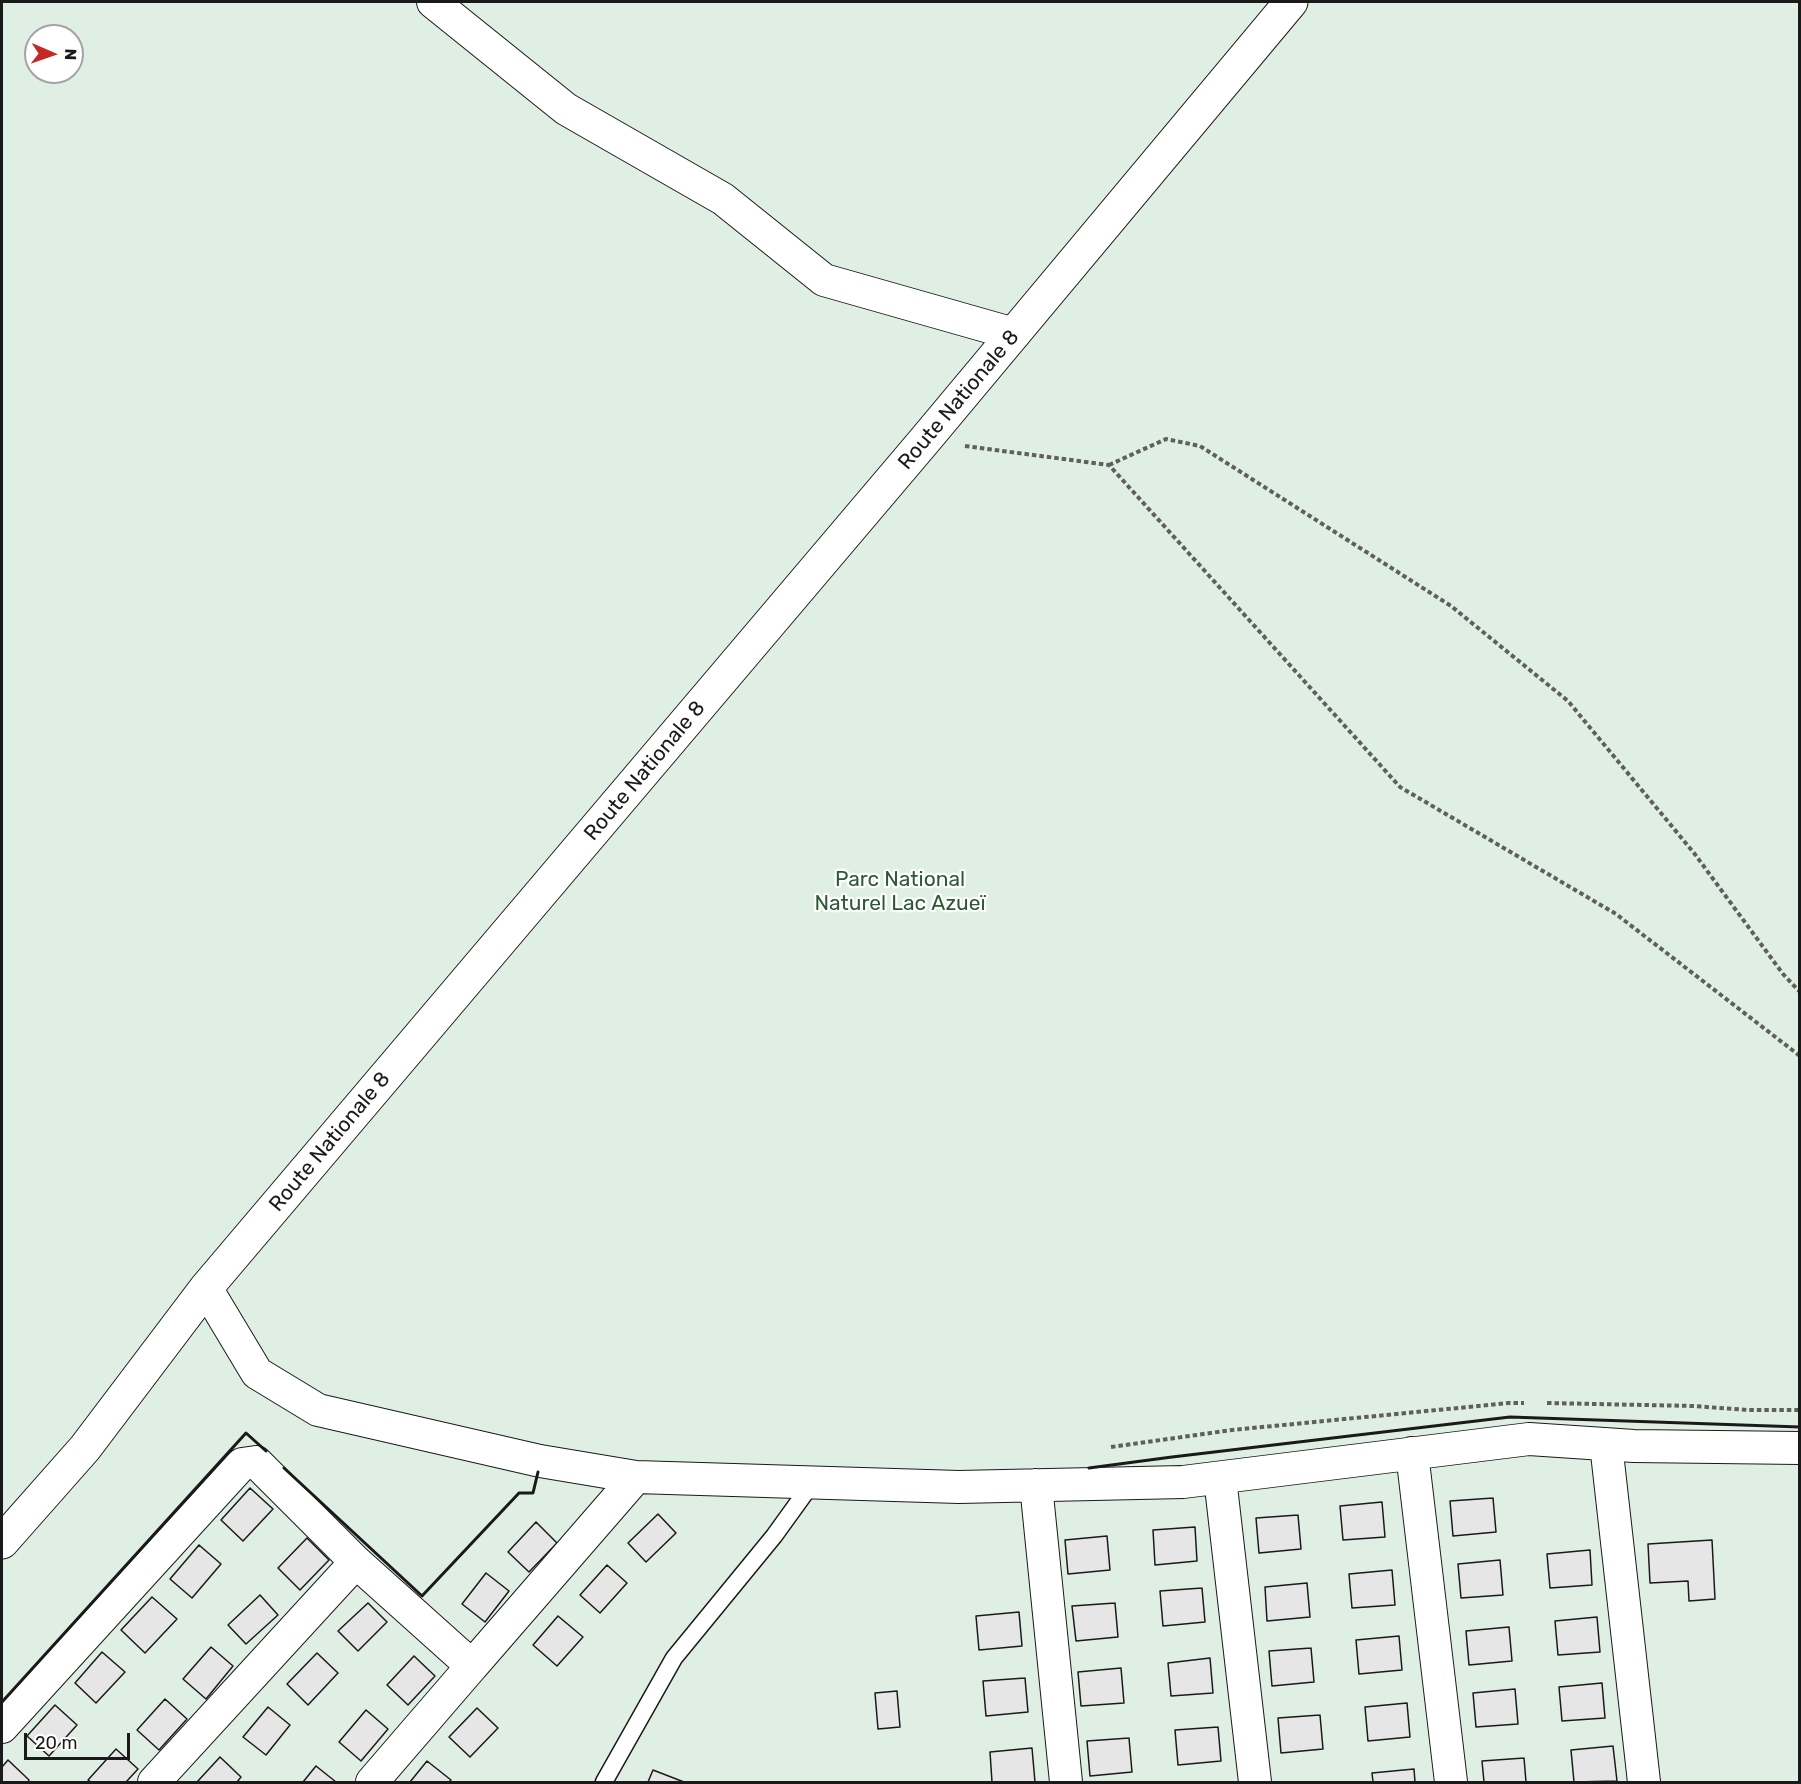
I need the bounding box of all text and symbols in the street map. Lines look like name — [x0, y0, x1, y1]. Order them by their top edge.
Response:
north arrow — [24, 24, 84, 84]
text: N — [61, 48, 80, 61]
street label: Route Nationale 8 — [893, 325, 1025, 475]
street label: Route Nationale 8 — [579, 696, 711, 846]
park label: Parc National Naturel Lac Azueï — [814, 867, 986, 917]
street label: Route Nationale 8 — [264, 1067, 396, 1217]
scale bar — [27, 1721, 134, 1759]
text: 20 m — [35, 1732, 77, 1754]

